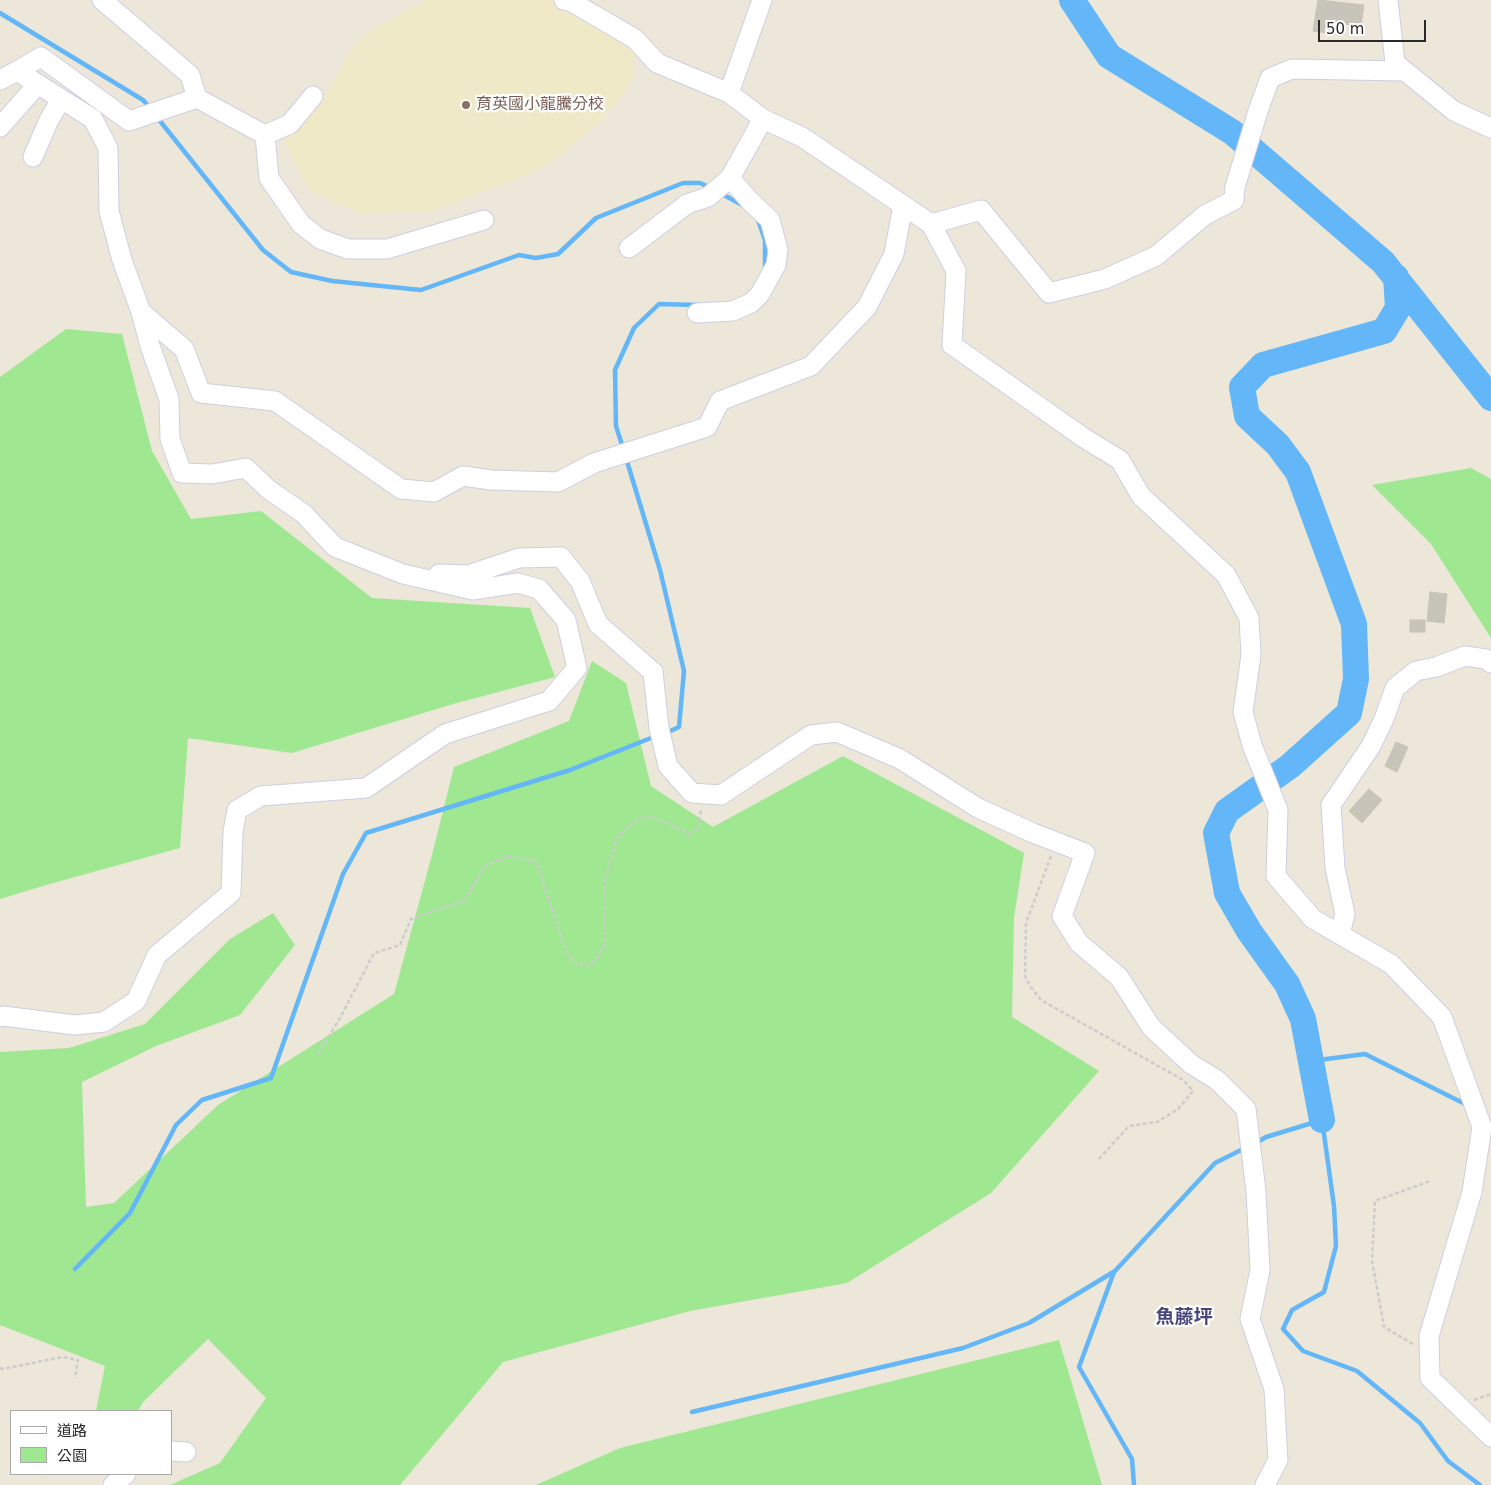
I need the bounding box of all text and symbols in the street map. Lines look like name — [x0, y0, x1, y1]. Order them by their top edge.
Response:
scale bar — [1321, 10, 1428, 42]
text: 50 m — [1326, 20, 1364, 38]
place label: 育英國小龍騰分校 — [476, 95, 604, 115]
marker: 育英國小龍騰分校 — [460, 99, 472, 111]
district label: 魚藤坪 — [1156, 1307, 1212, 1329]
legend — [10, 1410, 172, 1475]
text: 道路 — [57, 1422, 87, 1440]
text: 公園 — [57, 1447, 87, 1465]

